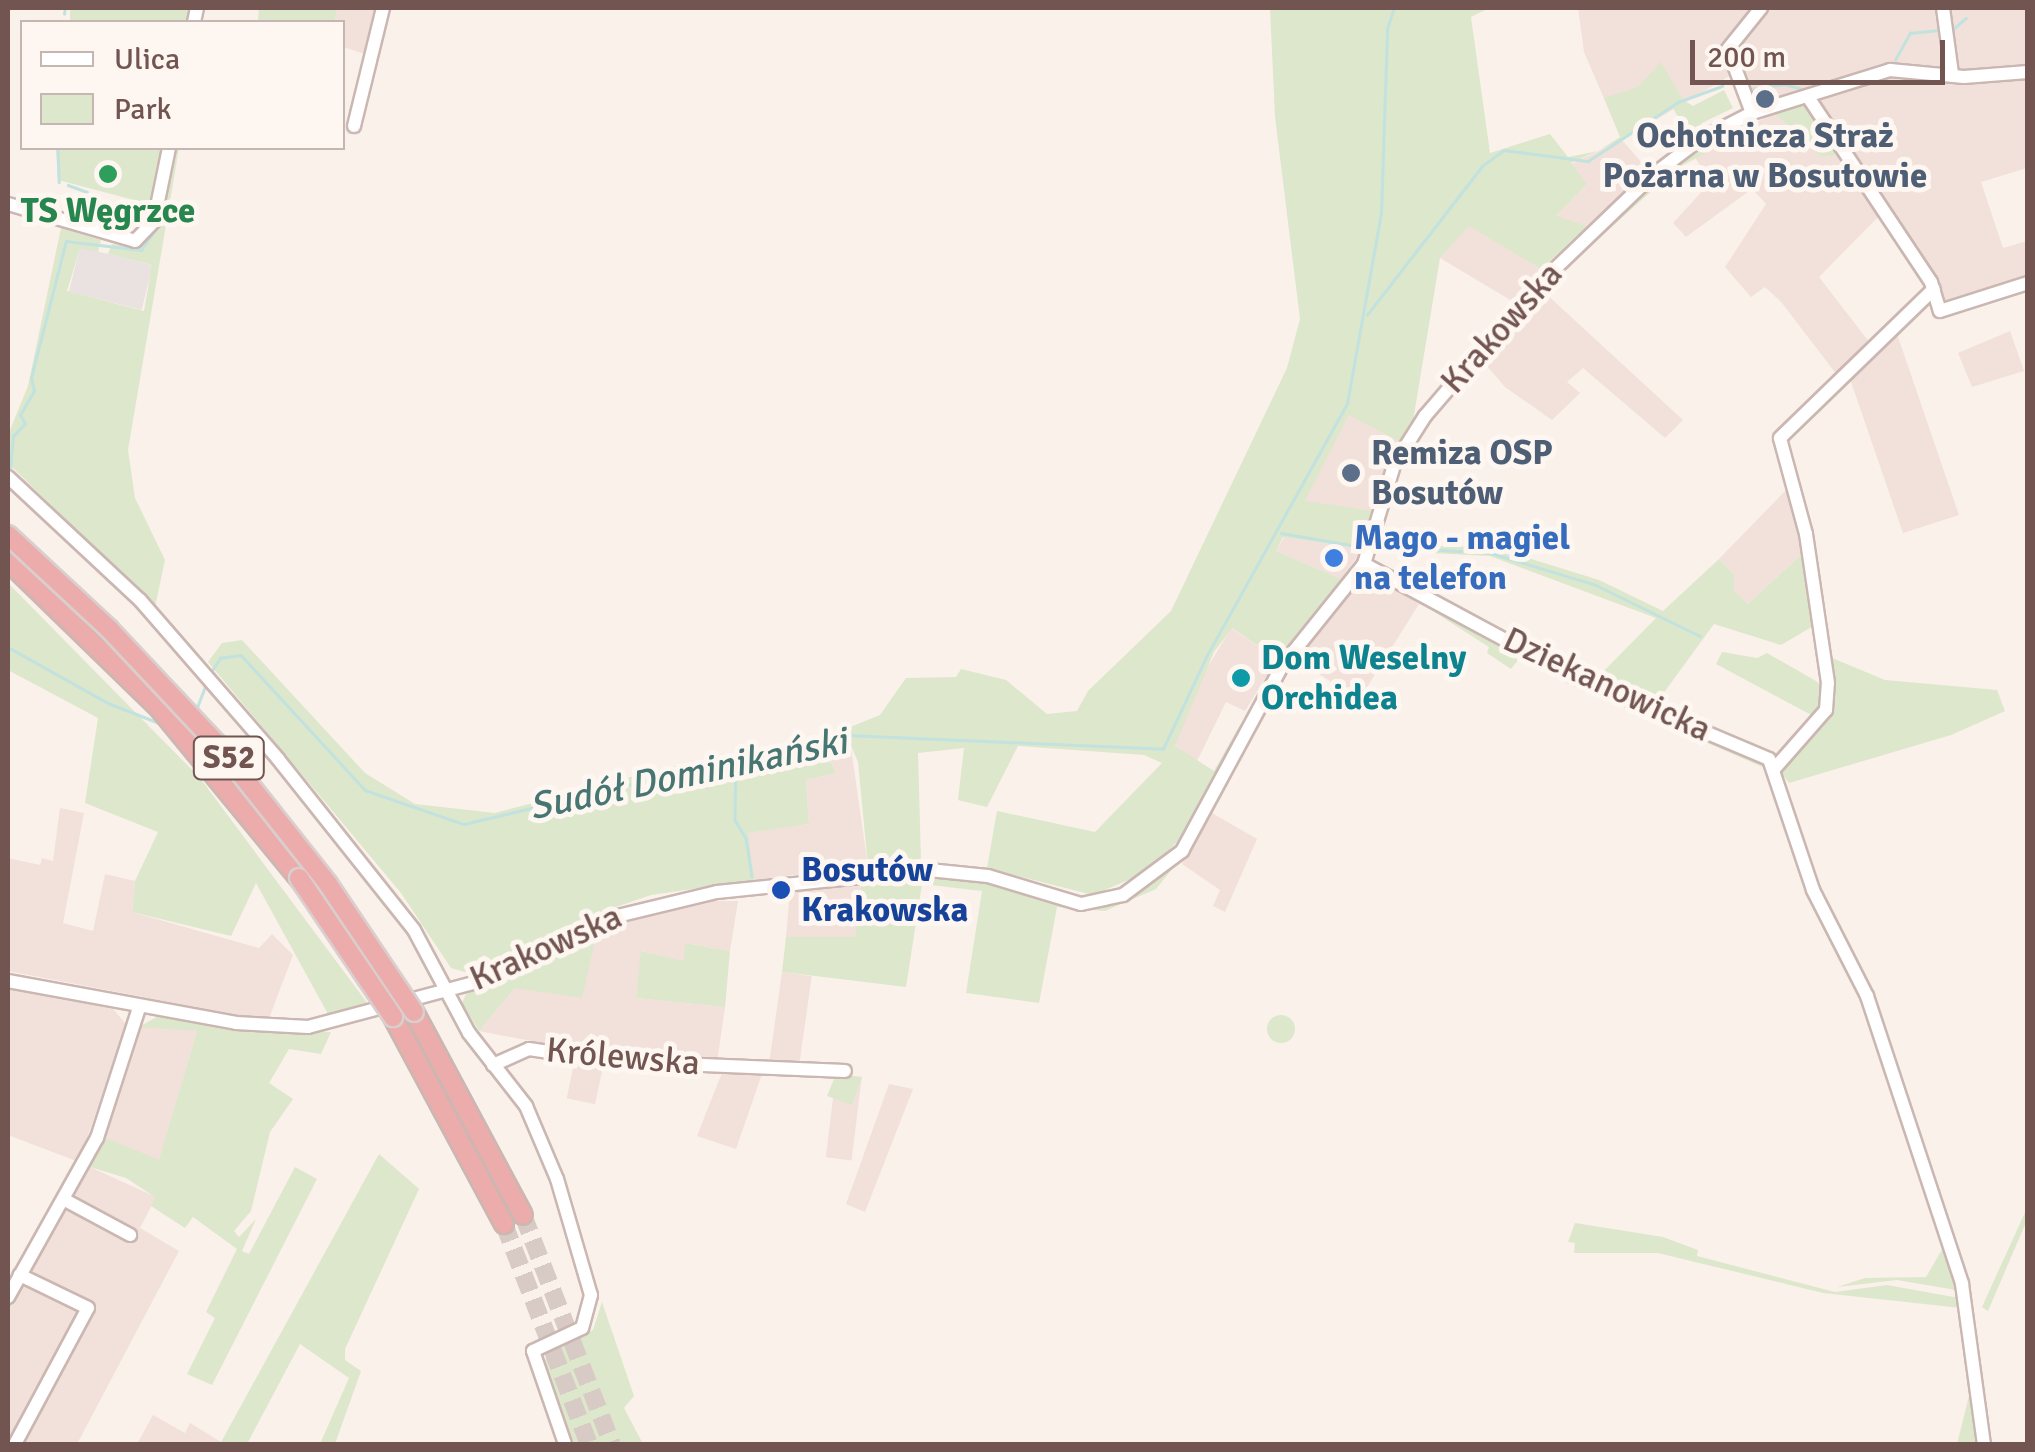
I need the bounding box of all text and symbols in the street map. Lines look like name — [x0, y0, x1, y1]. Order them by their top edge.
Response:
legend — [20, 20, 345, 150]
scale bar — [1695, 20, 1950, 82]
text: 200 m — [1707, 39, 1786, 76]
text: Ulica — [114, 41, 180, 78]
marker: Ochotnicza Straż Pożarna w Bosutowie — [1754, 88, 1776, 110]
text: Park — [114, 91, 172, 128]
place label: Ochotnicza Straż Pożarna w Bosutowie — [1603, 115, 1927, 197]
marker: TS Węgrzce — [97, 163, 119, 185]
place label: TS Węgrzce — [21, 190, 195, 232]
street label: Krakowska — [1432, 254, 1572, 402]
place label: Remiza OSP Bosutów — [1371, 432, 1553, 514]
marker: Remiza OSP Bosutów — [1340, 462, 1362, 484]
place label: Mago - magiel na telefon — [1354, 517, 1570, 599]
marker: Mago - magiel na telefon — [1323, 547, 1345, 569]
street label: Dziekanowicka — [1497, 619, 1717, 751]
place label: Dom Weselny Orchidea — [1261, 637, 1466, 719]
marker: Dom Weselny Orchidea — [1230, 667, 1252, 689]
water label: Sudół Dominikański — [525, 718, 851, 830]
road number: S52 — [192, 731, 266, 785]
place label: Bosutów Krakowska — [801, 849, 968, 931]
marker: Bosutów Krakowska — [770, 879, 792, 901]
street label: Krakowska — [464, 896, 628, 1000]
street label: Królewska — [544, 1029, 702, 1085]

